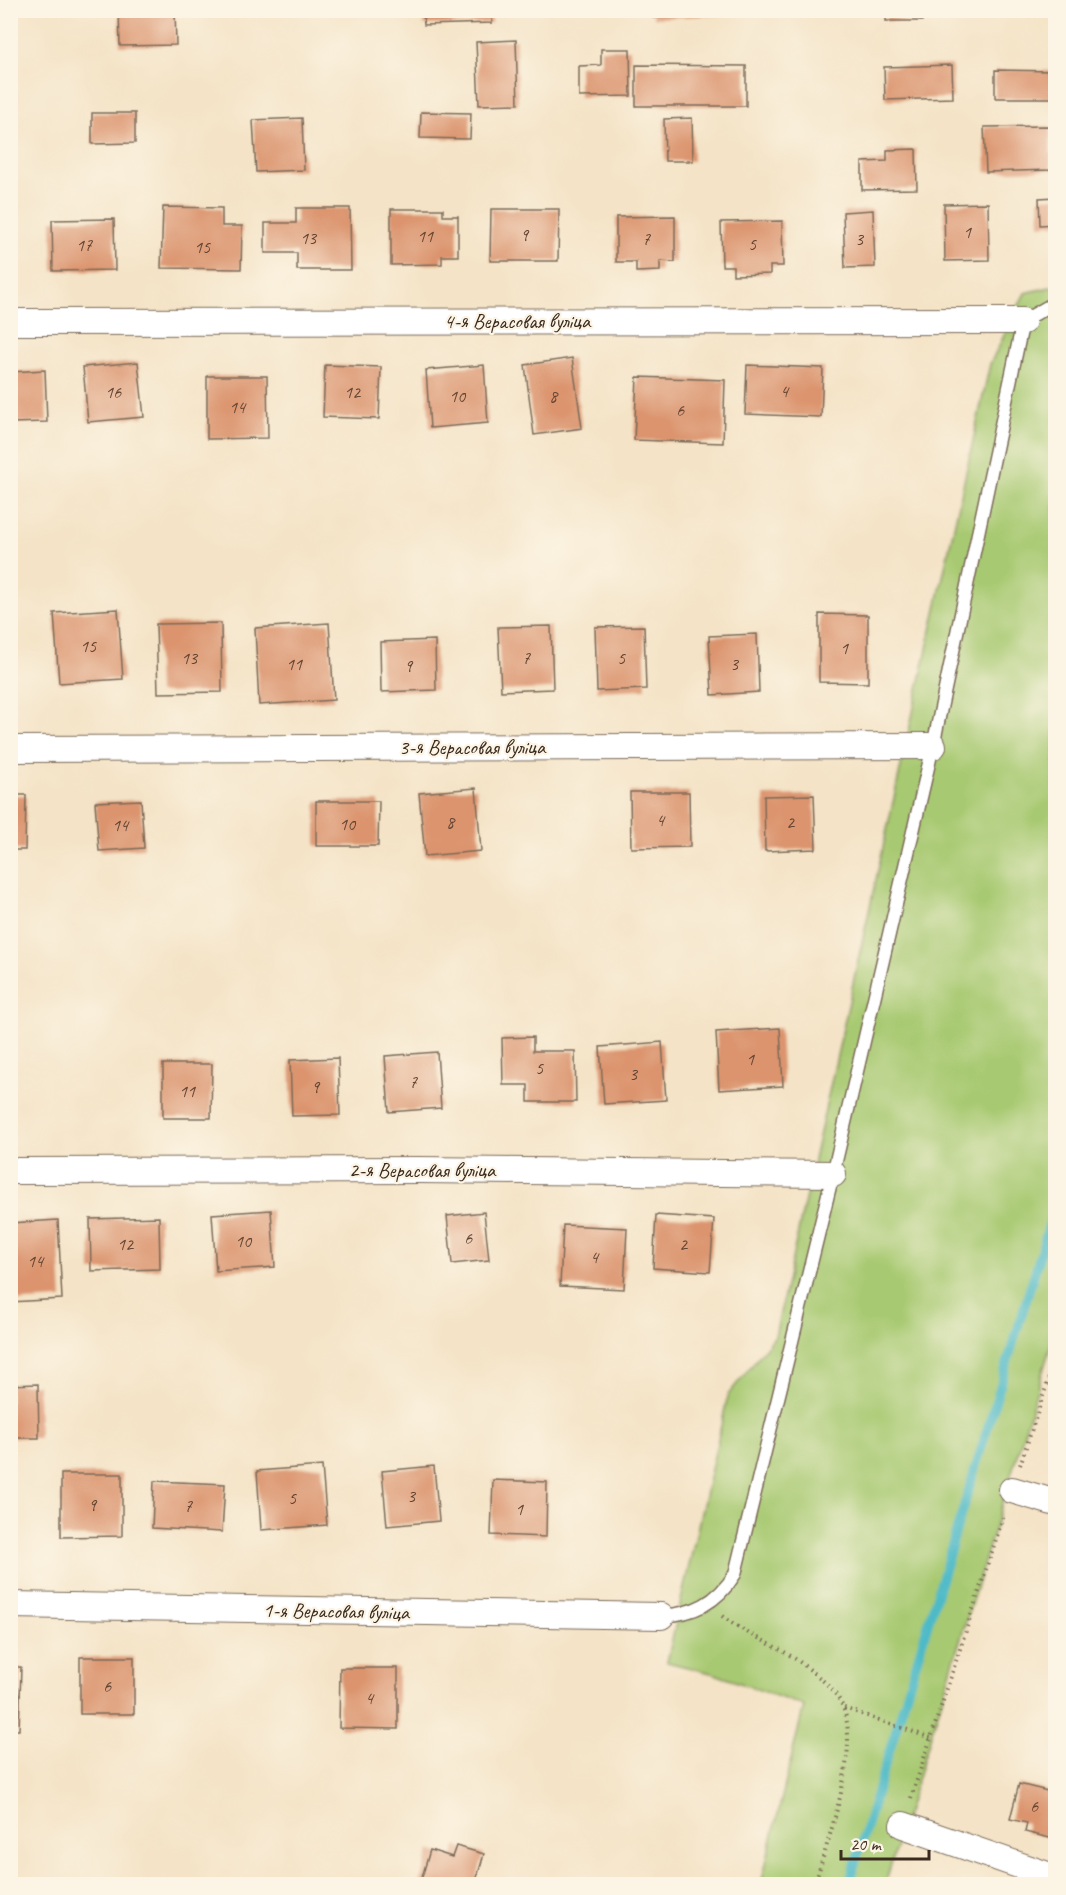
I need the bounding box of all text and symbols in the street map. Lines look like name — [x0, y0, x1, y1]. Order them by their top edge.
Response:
house number: 1 — [963, 221, 972, 243]
house number: 9 — [520, 224, 530, 246]
house number: 11 — [417, 225, 434, 247]
house number: 13 — [300, 227, 318, 249]
house number: 7 — [642, 228, 651, 250]
house number: 3 — [855, 228, 865, 250]
house number: 5 — [748, 233, 757, 255]
house number: 17 — [76, 234, 93, 256]
house number: 15 — [194, 236, 211, 258]
street label: 4-я Верасовая вуліца — [444, 308, 592, 334]
house number: 4 — [780, 380, 790, 402]
house number: 16 — [105, 381, 122, 403]
house number: 12 — [344, 381, 362, 403]
house number: 10 — [449, 385, 467, 407]
house number: 8 — [549, 385, 559, 407]
house number: 14 — [229, 396, 247, 418]
house number: 6 — [676, 399, 685, 421]
house number: 15 — [80, 635, 97, 657]
house number: 1 — [840, 637, 849, 659]
house number: 13 — [181, 647, 199, 669]
house number: 7 — [522, 647, 531, 669]
house number: 5 — [617, 647, 626, 669]
house number: 11 — [286, 653, 303, 675]
house number: 3 — [730, 653, 740, 675]
house number: 9 — [404, 655, 414, 677]
street label: 3-я Верасовая вуліца — [399, 734, 547, 760]
house number: 4 — [656, 809, 666, 831]
house number: 8 — [446, 811, 456, 833]
house number: 2 — [786, 811, 796, 833]
house number: 10 — [339, 813, 357, 835]
house number: 14 — [112, 814, 130, 836]
house number: 1 — [746, 1048, 755, 1070]
house number: 5 — [535, 1057, 544, 1079]
house number: 3 — [629, 1063, 639, 1085]
house number: 7 — [409, 1071, 418, 1093]
house number: 9 — [311, 1076, 321, 1098]
house number: 11 — [179, 1080, 196, 1102]
street label: 2-я Верасовая вуліца — [349, 1157, 497, 1183]
house number: 6 — [464, 1227, 473, 1249]
house number: 10 — [235, 1230, 253, 1252]
house number: 12 — [117, 1233, 135, 1255]
house number: 2 — [679, 1233, 689, 1255]
house number: 4 — [590, 1246, 600, 1268]
house number: 14 — [27, 1250, 45, 1272]
house number: 3 — [407, 1485, 417, 1507]
house number: 5 — [288, 1487, 297, 1509]
house number: 9 — [88, 1494, 98, 1516]
house number: 7 — [184, 1495, 193, 1517]
house number: 1 — [515, 1498, 524, 1520]
street label: 1-я Верасовая вуліца — [263, 1597, 411, 1625]
house number: 6 — [103, 1675, 112, 1697]
house number: 4 — [365, 1687, 375, 1709]
house number: 6 — [1030, 1795, 1039, 1817]
scale bar — [841, 1823, 930, 1861]
text: 20 m — [850, 1833, 883, 1855]

